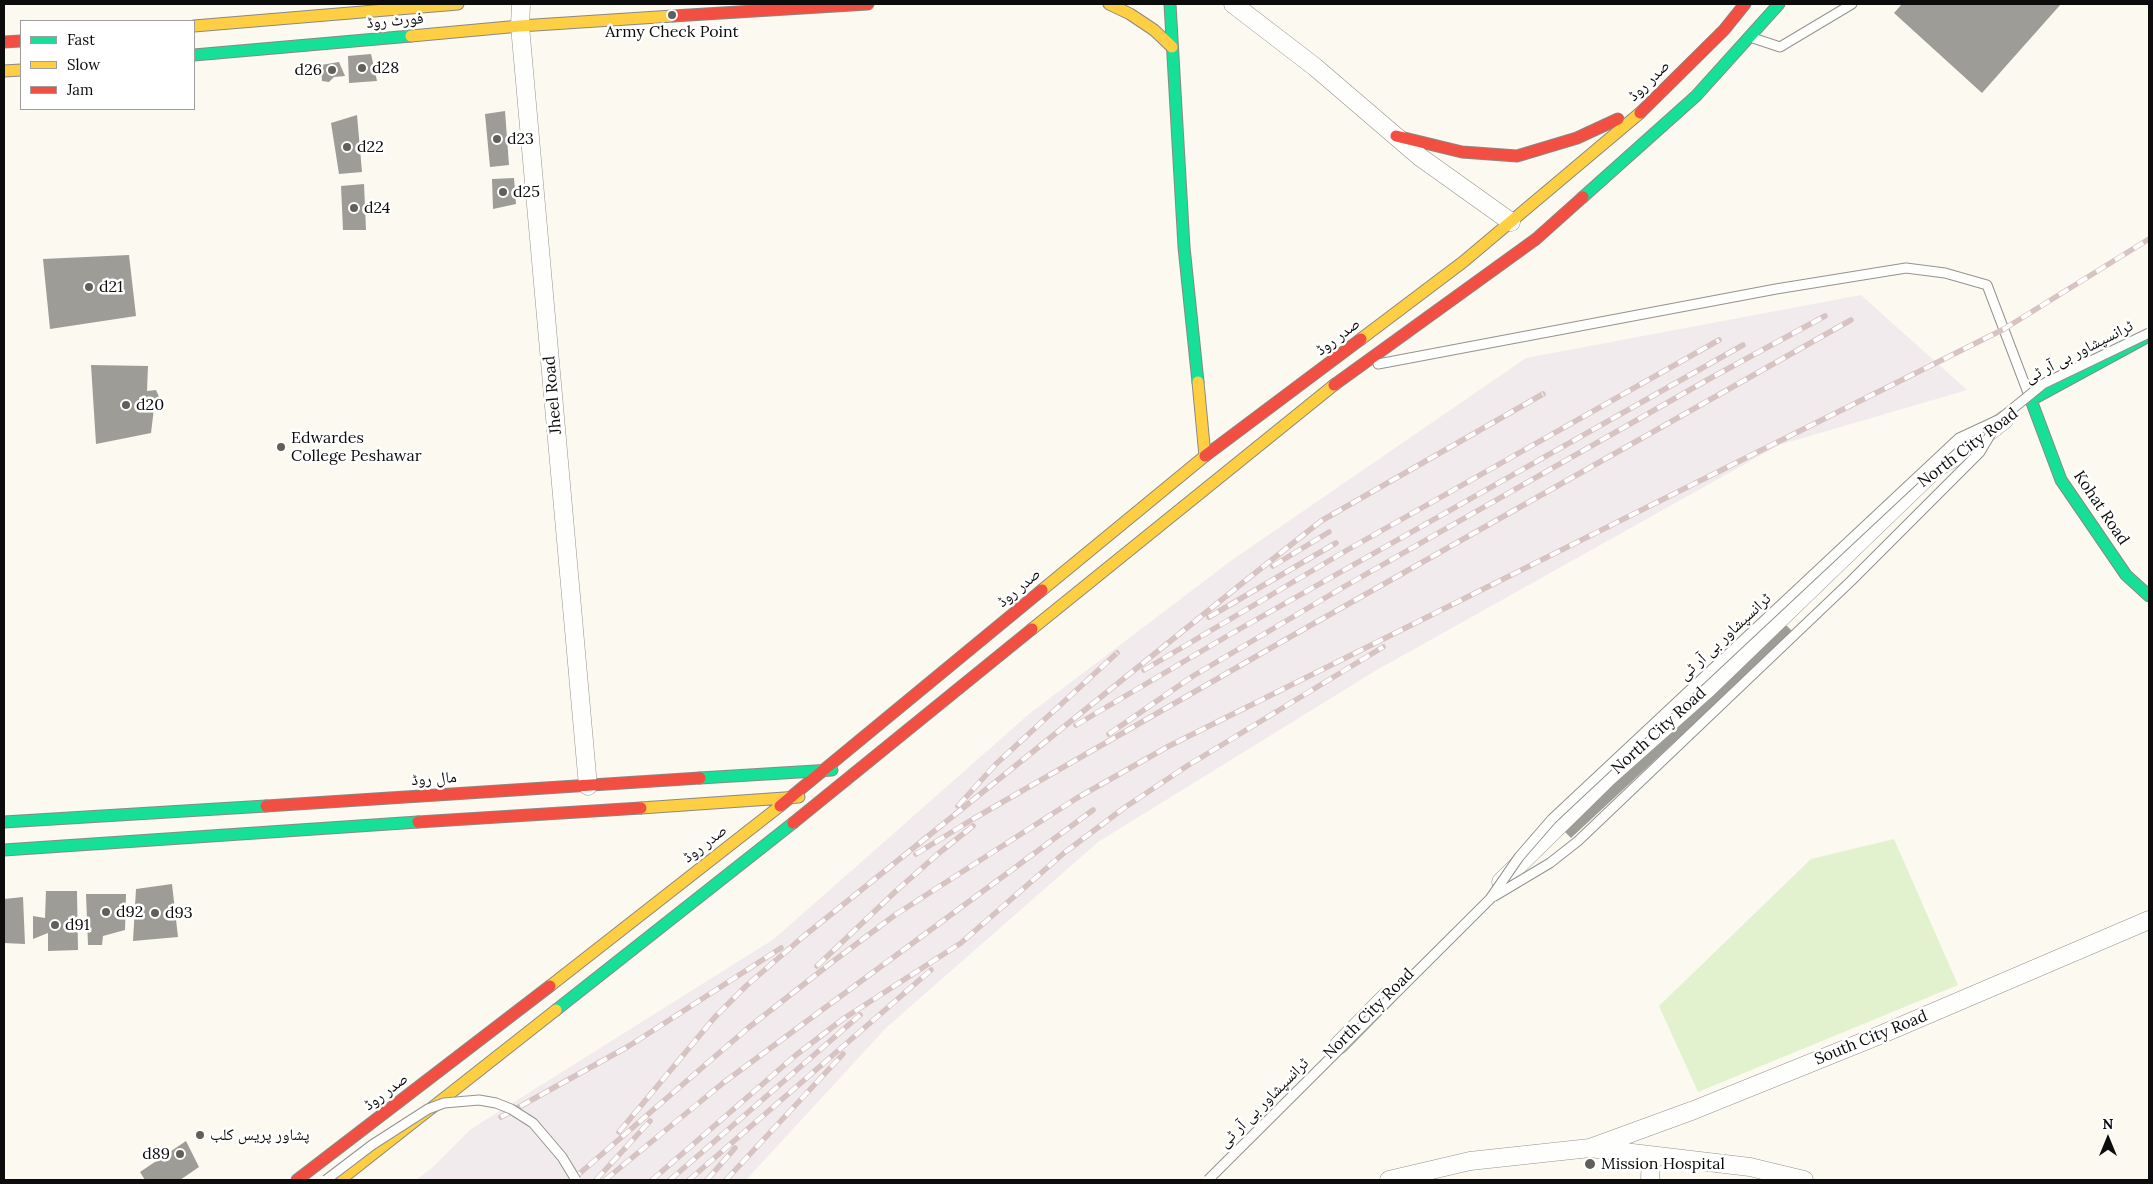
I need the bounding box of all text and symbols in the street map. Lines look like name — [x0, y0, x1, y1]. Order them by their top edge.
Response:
street label: فورٹ روڈ — [366, 9, 424, 33]
marker: Army Check Point — [666, 9, 678, 21]
legend — [20, 20, 195, 110]
place label: Army Check Point — [605, 22, 739, 42]
text: Fast — [67, 30, 95, 49]
text: Slow — [67, 55, 100, 74]
street label: صدر روڈ — [1624, 56, 1674, 106]
place label: d28 — [372, 58, 399, 78]
place label: d26 — [295, 60, 322, 80]
marker: d28 — [356, 62, 368, 74]
marker: d26 — [326, 64, 338, 76]
text: Jam — [67, 80, 94, 99]
place label: d23 — [507, 129, 534, 149]
marker: d23 — [491, 133, 503, 145]
place label: d22 — [357, 137, 384, 157]
marker: d22 — [341, 141, 353, 153]
place label: d25 — [513, 182, 540, 202]
marker: d25 — [497, 186, 509, 198]
place label: d24 — [364, 198, 390, 218]
marker: d24 — [348, 202, 360, 214]
place label: d21 — [99, 277, 123, 297]
marker: d21 — [83, 281, 95, 293]
street label: صدر روڈ — [1312, 314, 1364, 360]
street label: ٹرانسپشاور بی آر ٹی — [2021, 316, 2137, 388]
street label: Jheel Road — [540, 355, 566, 435]
place label: d20 — [136, 395, 164, 415]
marker: d20 — [120, 399, 132, 411]
street label: North City Road — [1914, 404, 2022, 492]
place label: Edwardes College Peshawar — [291, 428, 422, 466]
marker: Edwardes College Peshawar — [275, 441, 287, 453]
street label: Kohat Road — [2069, 467, 2133, 549]
street label: صدر روڈ — [993, 564, 1045, 612]
street label: ٹرانسپشاور بی آر ٹی — [1675, 589, 1775, 685]
street label: North City Road — [1608, 684, 1710, 778]
street label: مال روڈ — [411, 768, 457, 790]
street label: صدر روڈ — [679, 821, 731, 867]
place label: d92 — [116, 902, 143, 922]
place label: d93 — [165, 903, 193, 923]
marker: d92 — [100, 906, 112, 918]
marker: d93 — [149, 907, 161, 919]
place label: d91 — [65, 915, 90, 935]
marker: d91 — [49, 919, 61, 931]
street label: North City Road — [1320, 965, 1418, 1063]
street label: South City Road — [1812, 1007, 1930, 1069]
street label: ٹرانسپشاور بی آر ٹی — [1215, 1054, 1313, 1152]
street label: صدر روڈ — [360, 1069, 412, 1115]
north arrow — [2083, 1114, 2133, 1164]
text: N — [2103, 1115, 2113, 1133]
place label: پشاور پریس کلب — [210, 1125, 310, 1145]
marker: پشاور پریس کلب — [194, 1129, 206, 1141]
place label: d89 — [142, 1144, 170, 1164]
marker: d89 — [174, 1148, 186, 1160]
place label: Mission Hospital — [1601, 1154, 1725, 1174]
marker: Mission Hospital — [1583, 1157, 1597, 1171]

